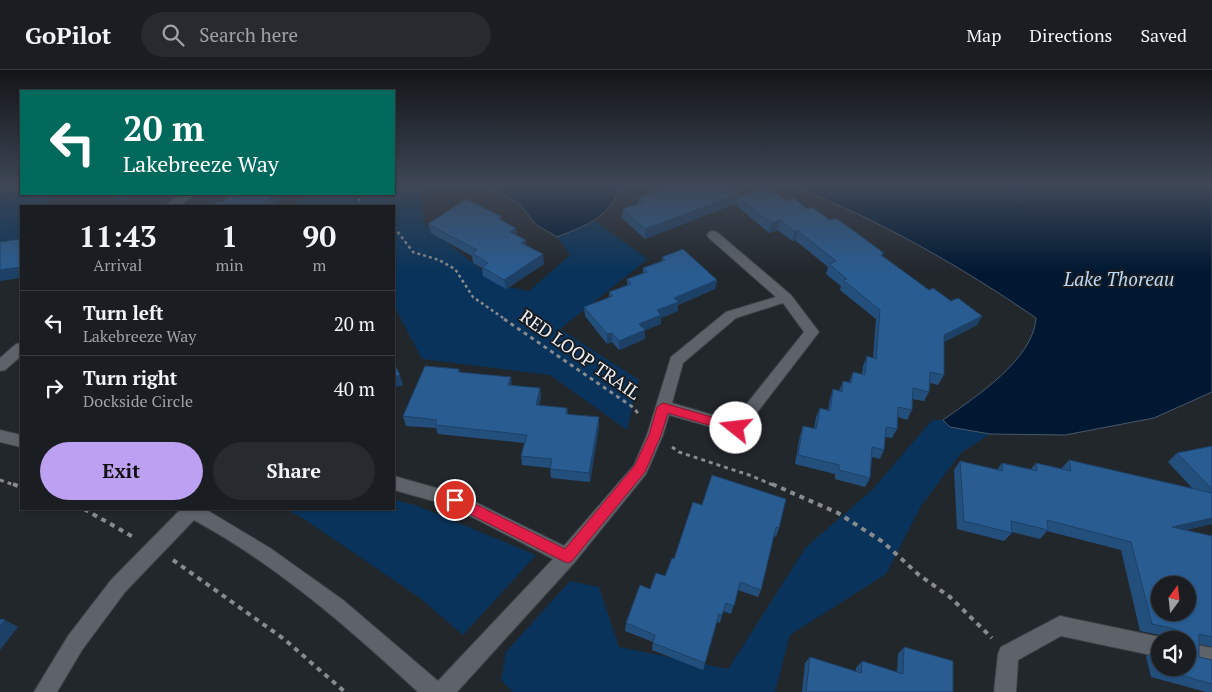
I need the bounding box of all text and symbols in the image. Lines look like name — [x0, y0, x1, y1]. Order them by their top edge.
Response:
search box — [141, 12, 491, 57]
text: GoPilot — [25, 19, 111, 51]
icon: search — [159, 21, 187, 49]
text: Search here — [199, 22, 298, 47]
text: Map — [966, 23, 1001, 47]
text: Directions — [1029, 23, 1112, 47]
text: Saved — [1140, 23, 1187, 47]
text: 20 m — [123, 105, 204, 151]
icon: left — [40, 110, 105, 175]
text: Lakebreeze Way — [123, 149, 279, 178]
text: 11:43 — [79, 216, 157, 256]
text: 1 — [221, 216, 238, 256]
text: 90 — [302, 216, 336, 256]
text: Arrival — [93, 254, 142, 276]
text: min — [216, 254, 244, 276]
text: m — [312, 254, 326, 276]
water label: Lake Thoreau — [1063, 266, 1174, 291]
text: Turn left — [83, 300, 164, 325]
street label: RED LOOP TRAIL — [516, 304, 645, 405]
icon: left — [40, 309, 68, 337]
text: 20 m — [334, 311, 375, 336]
text: Lakebreeze Way — [83, 325, 196, 347]
text: Turn right — [83, 365, 177, 390]
icon: right — [40, 374, 68, 402]
text: 40 m — [334, 376, 375, 401]
text: Dockside Circle — [83, 390, 193, 412]
position arrow — [709, 401, 761, 453]
button: Exit — [40, 442, 203, 500]
button: Share — [213, 442, 375, 500]
pin — [434, 479, 476, 521]
icon: arrive — [441, 486, 469, 514]
north arrow — [1151, 576, 1196, 621]
map controls — [1151, 576, 1196, 676]
button: sound — [1151, 631, 1196, 676]

